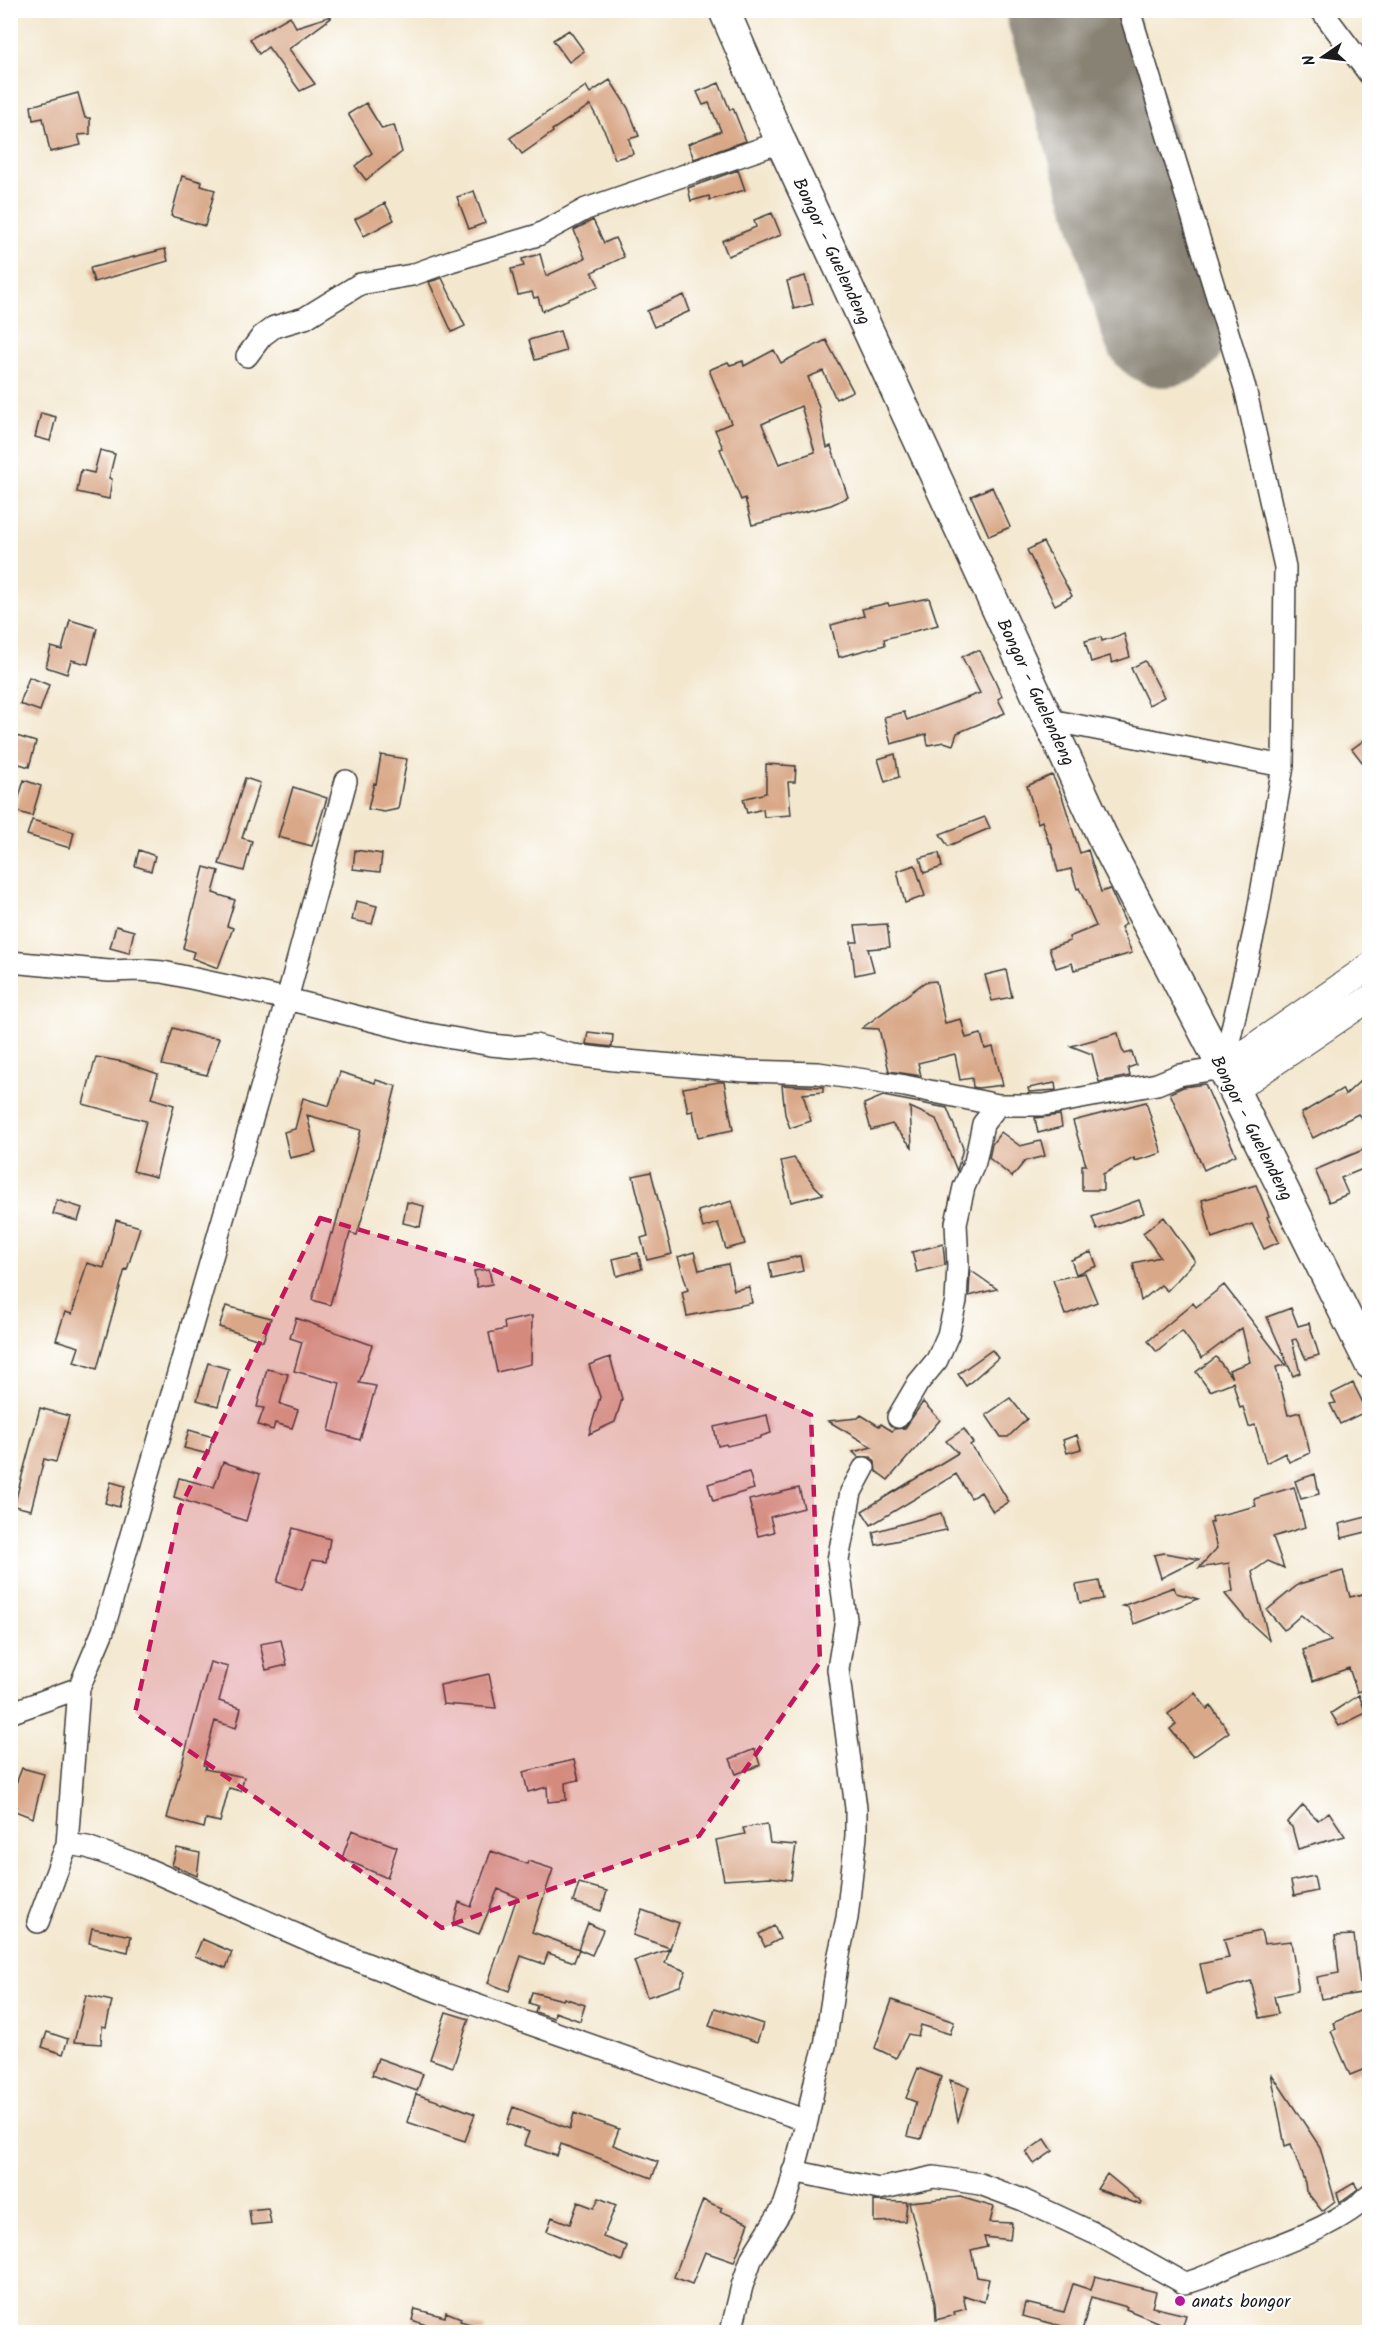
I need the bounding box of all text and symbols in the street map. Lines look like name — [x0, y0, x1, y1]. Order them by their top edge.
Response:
north arrow — [1293, 27, 1353, 87]
text: N — [1297, 52, 1323, 68]
street label: Bongor - Guelendeng — [784, 173, 878, 330]
street label: Bongor - Guelendeng — [988, 614, 1082, 771]
street label: Bongor - Guelendeng — [1201, 1051, 1300, 1206]
place label: anats bongor — [1192, 2288, 1291, 2317]
marker: anats bongor — [1173, 2294, 1187, 2308]

